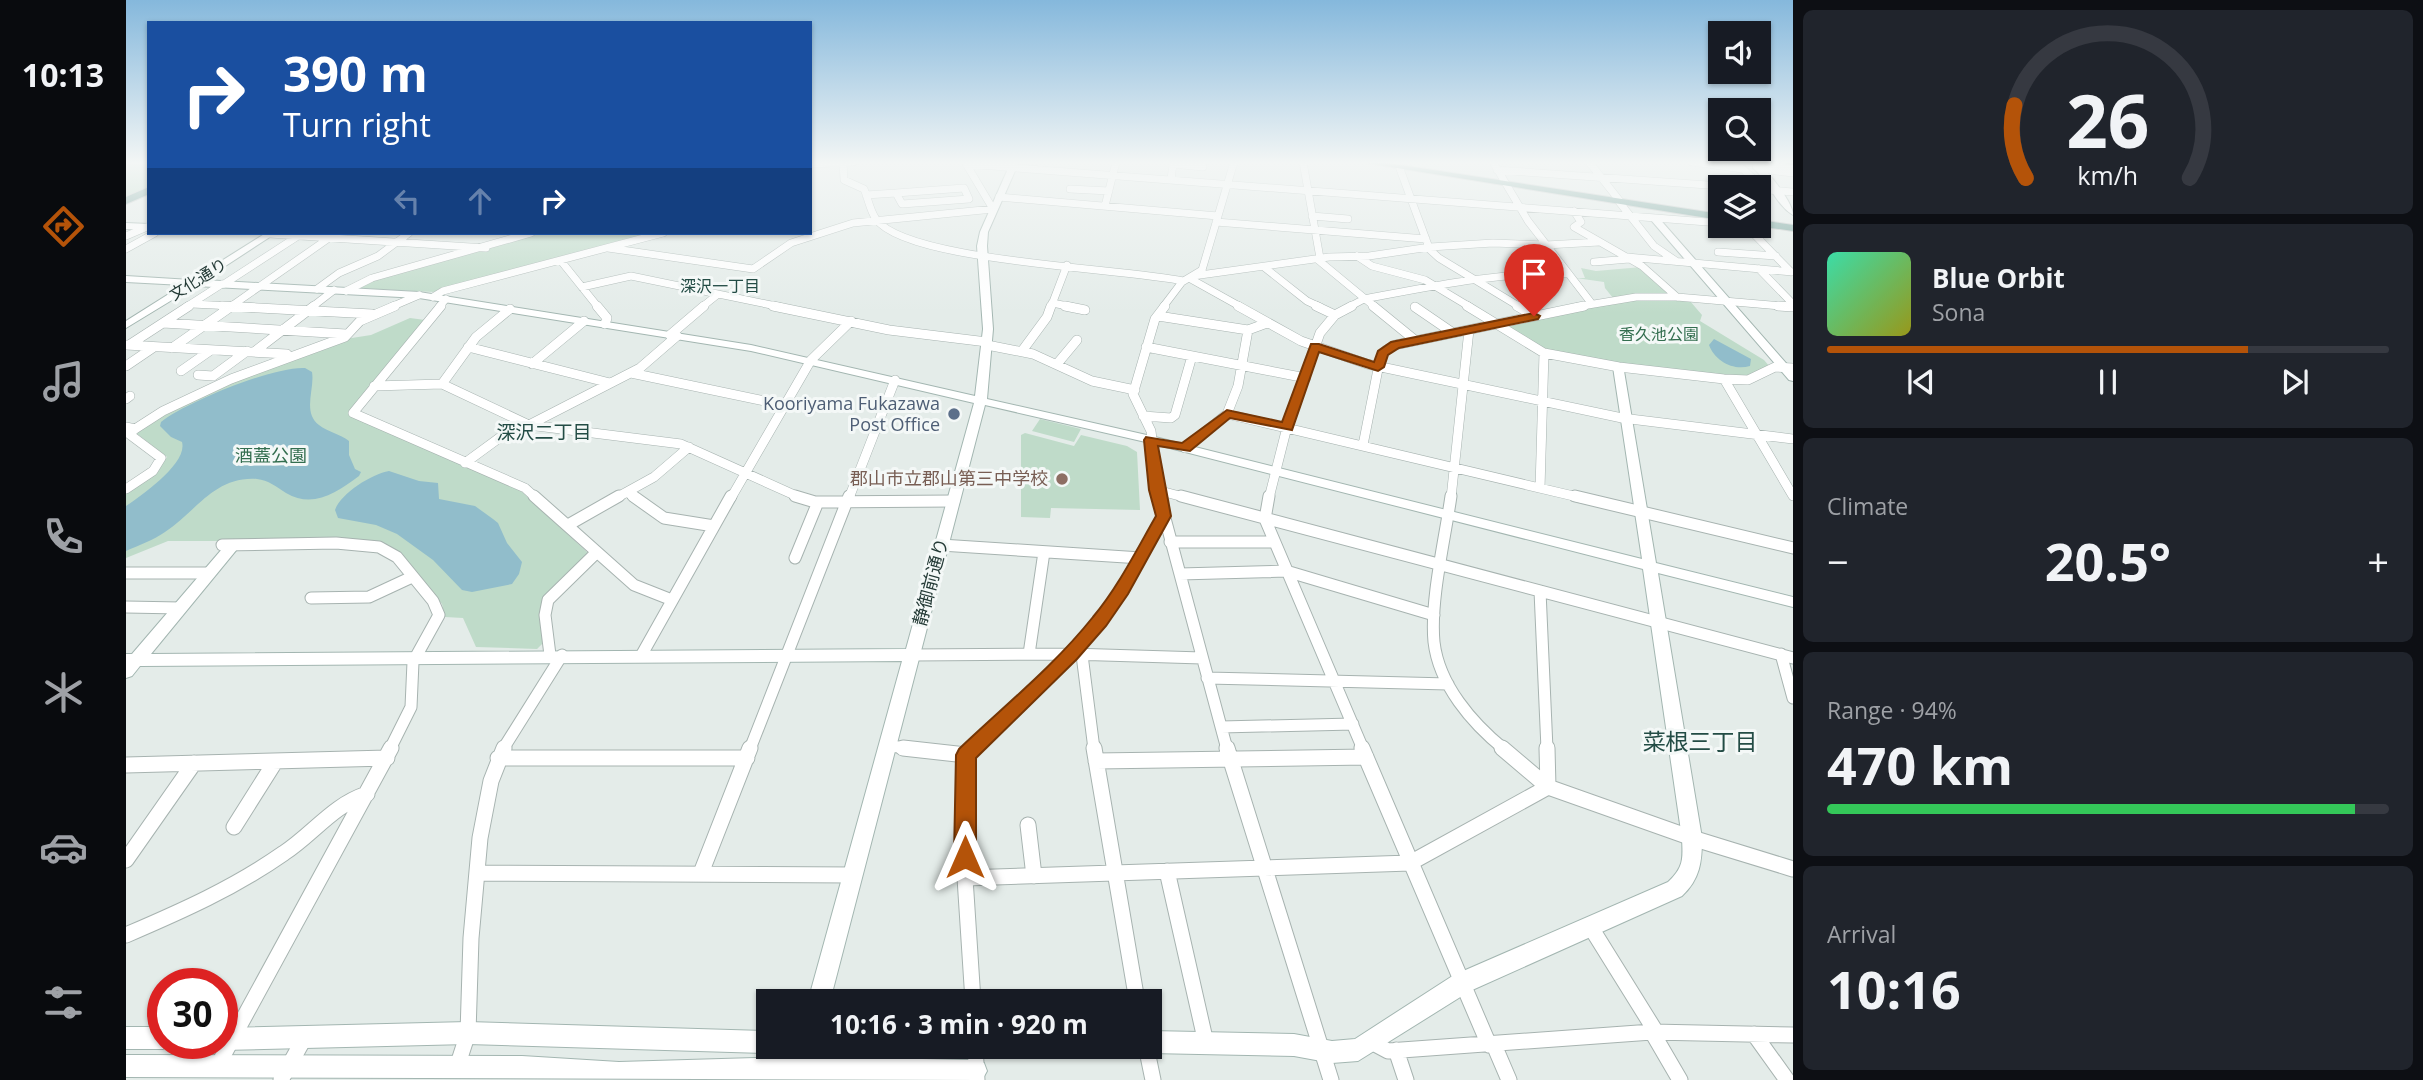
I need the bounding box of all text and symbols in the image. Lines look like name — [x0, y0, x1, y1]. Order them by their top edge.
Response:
map controls — [1708, 21, 1771, 238]
button: sound — [1708, 21, 1771, 84]
text: 390 m — [283, 40, 428, 106]
icon: right — [168, 49, 259, 140]
text: 10:13 — [22, 53, 104, 96]
text: 26 — [2066, 70, 2150, 169]
button: search — [1708, 98, 1771, 161]
text: Turn right — [283, 103, 431, 146]
text: km/h — [2078, 158, 2138, 192]
button: layers — [1708, 175, 1771, 238]
icon: left — [388, 182, 426, 220]
icon: ahead — [461, 182, 499, 220]
icon: right — [534, 182, 572, 220]
icon: directions — [39, 202, 88, 251]
pin — [1504, 244, 1564, 316]
street label: 文化通り — [165, 253, 231, 305]
icon: arrive — [1515, 255, 1553, 293]
text: Blue Orbit — [1932, 260, 2065, 296]
district label: 深沢一丁目 — [680, 275, 760, 297]
text: Sona — [1932, 296, 1985, 328]
park label: 香久池公園 — [1619, 323, 1699, 345]
icon: music — [39, 357, 88, 406]
icon: previous — [1902, 363, 1940, 401]
icon: pause — [2089, 363, 2127, 401]
icon: next — [2276, 363, 2314, 401]
place label: Kooriyama Fukazawa Post Office — [763, 391, 940, 436]
marker: Kooriyama Fukazawa Post Office — [946, 406, 962, 422]
district label: 深沢二丁目 — [496, 419, 592, 445]
park label: 酒蓋公園 — [235, 443, 307, 467]
place label: 郡山市立郡山第三中学校 — [850, 466, 1048, 490]
marker: 郡山市立郡山第三中学校 — [1054, 471, 1070, 487]
text: Climate — [1827, 490, 1908, 522]
icon: phone — [39, 512, 88, 561]
text: 20.5° — [2045, 525, 2171, 596]
street label: 静御前通り — [907, 535, 953, 628]
text: − — [1827, 535, 1849, 587]
text: + — [2367, 535, 2389, 587]
icon: climate — [39, 668, 88, 717]
text: Range · 94% — [1827, 694, 1957, 726]
district label: 菜根三丁目 — [1643, 725, 1758, 757]
text: 470 km — [1827, 729, 2013, 800]
position arrow — [928, 820, 1002, 894]
icon: car — [39, 823, 88, 872]
text: Arrival — [1827, 918, 1896, 950]
text: 10:16 — [1827, 953, 1961, 1024]
speed limit sign: 30 — [147, 968, 238, 1059]
icon: filters — [39, 978, 88, 1027]
text: 10:16 · 3 min · 920 m — [830, 1006, 1088, 1042]

